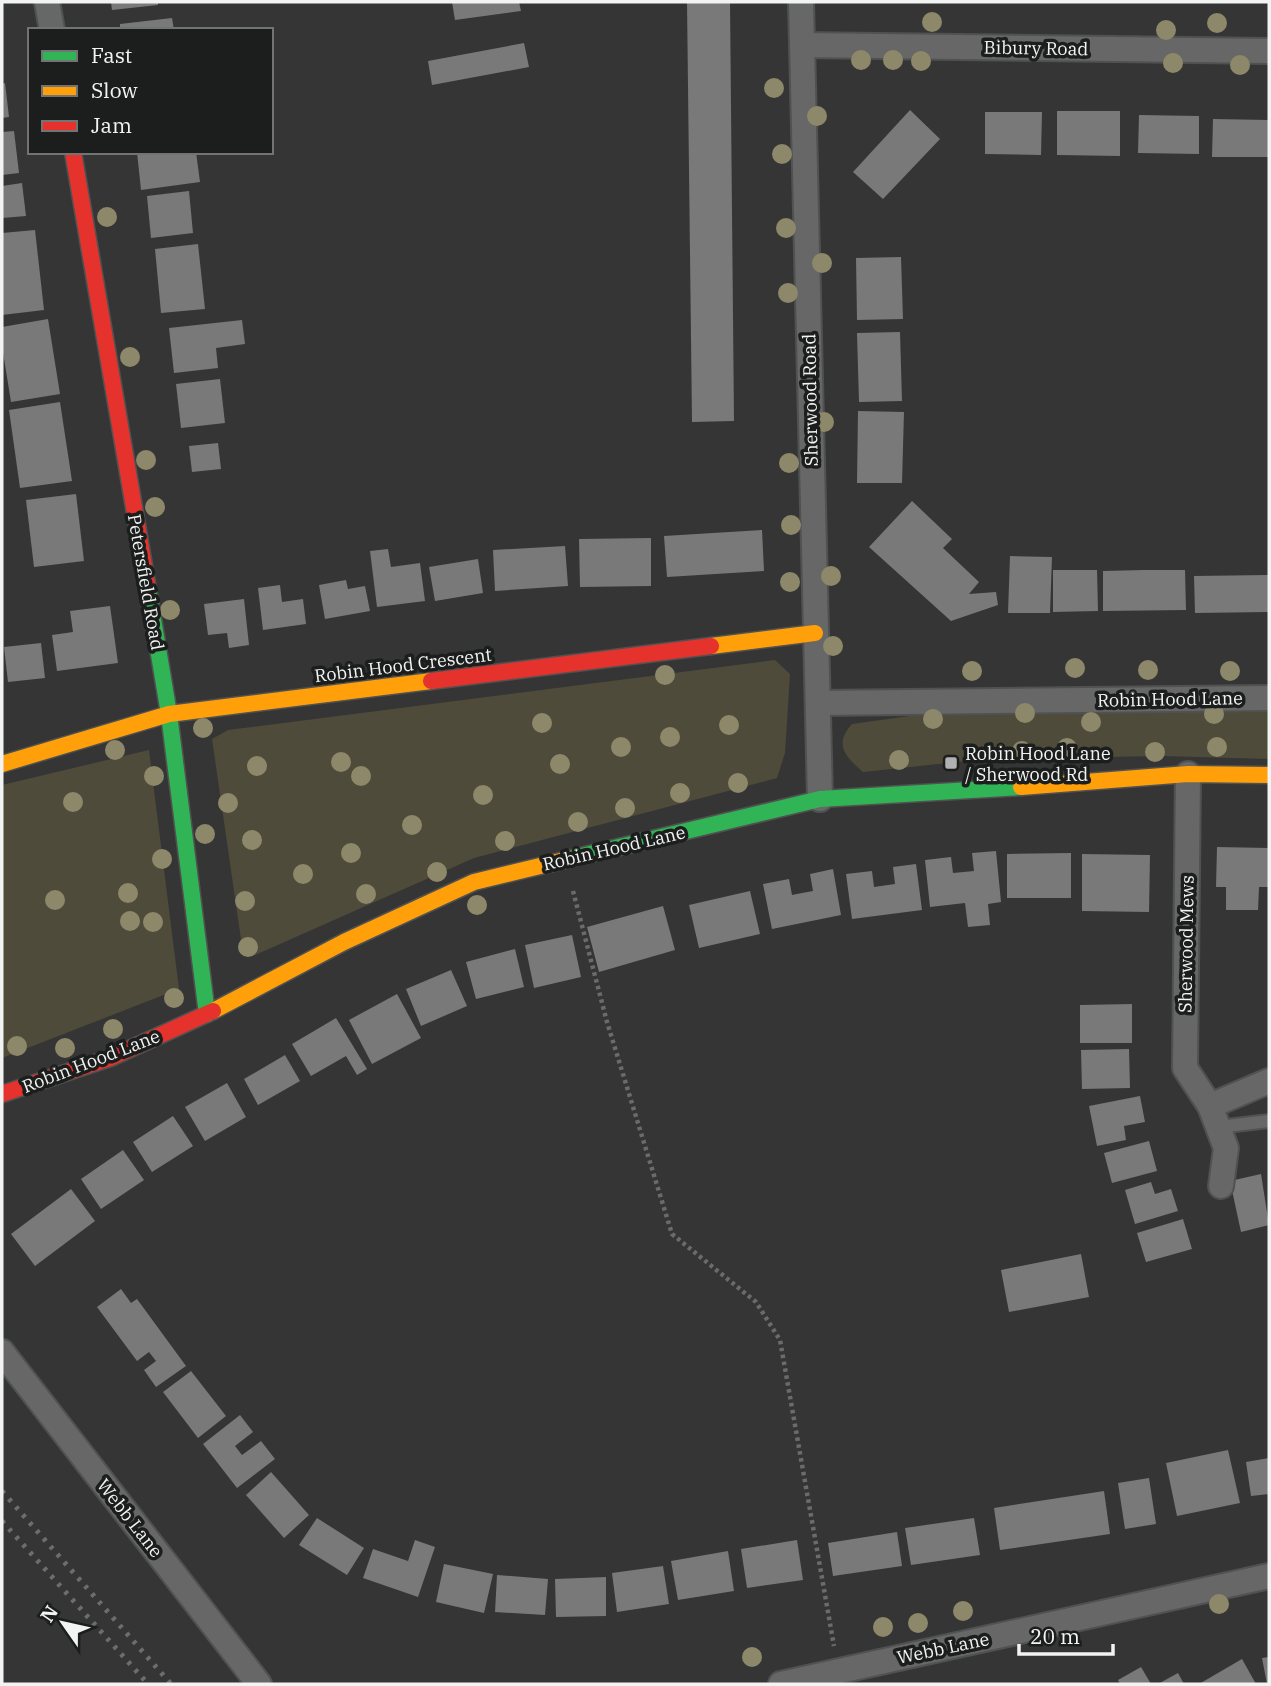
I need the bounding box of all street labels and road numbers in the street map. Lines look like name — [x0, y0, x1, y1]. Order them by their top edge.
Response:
street label: Bibury Road — [983, 36, 1089, 60]
street label: Sherwood Road — [797, 333, 823, 466]
street label: Petersfield Road — [123, 512, 169, 652]
street label: Robin Hood Crescent — [313, 643, 493, 687]
street label: Robin Hood Lane — [1097, 686, 1243, 712]
street label: Robin Hood Lane — [540, 820, 688, 876]
street label: Sherwood Mews — [1173, 875, 1199, 1013]
street label: Robin Hood Lane — [19, 1024, 163, 1098]
street label: Webb Lane — [92, 1474, 168, 1562]
street label: Webb Lane — [895, 1627, 991, 1669]

